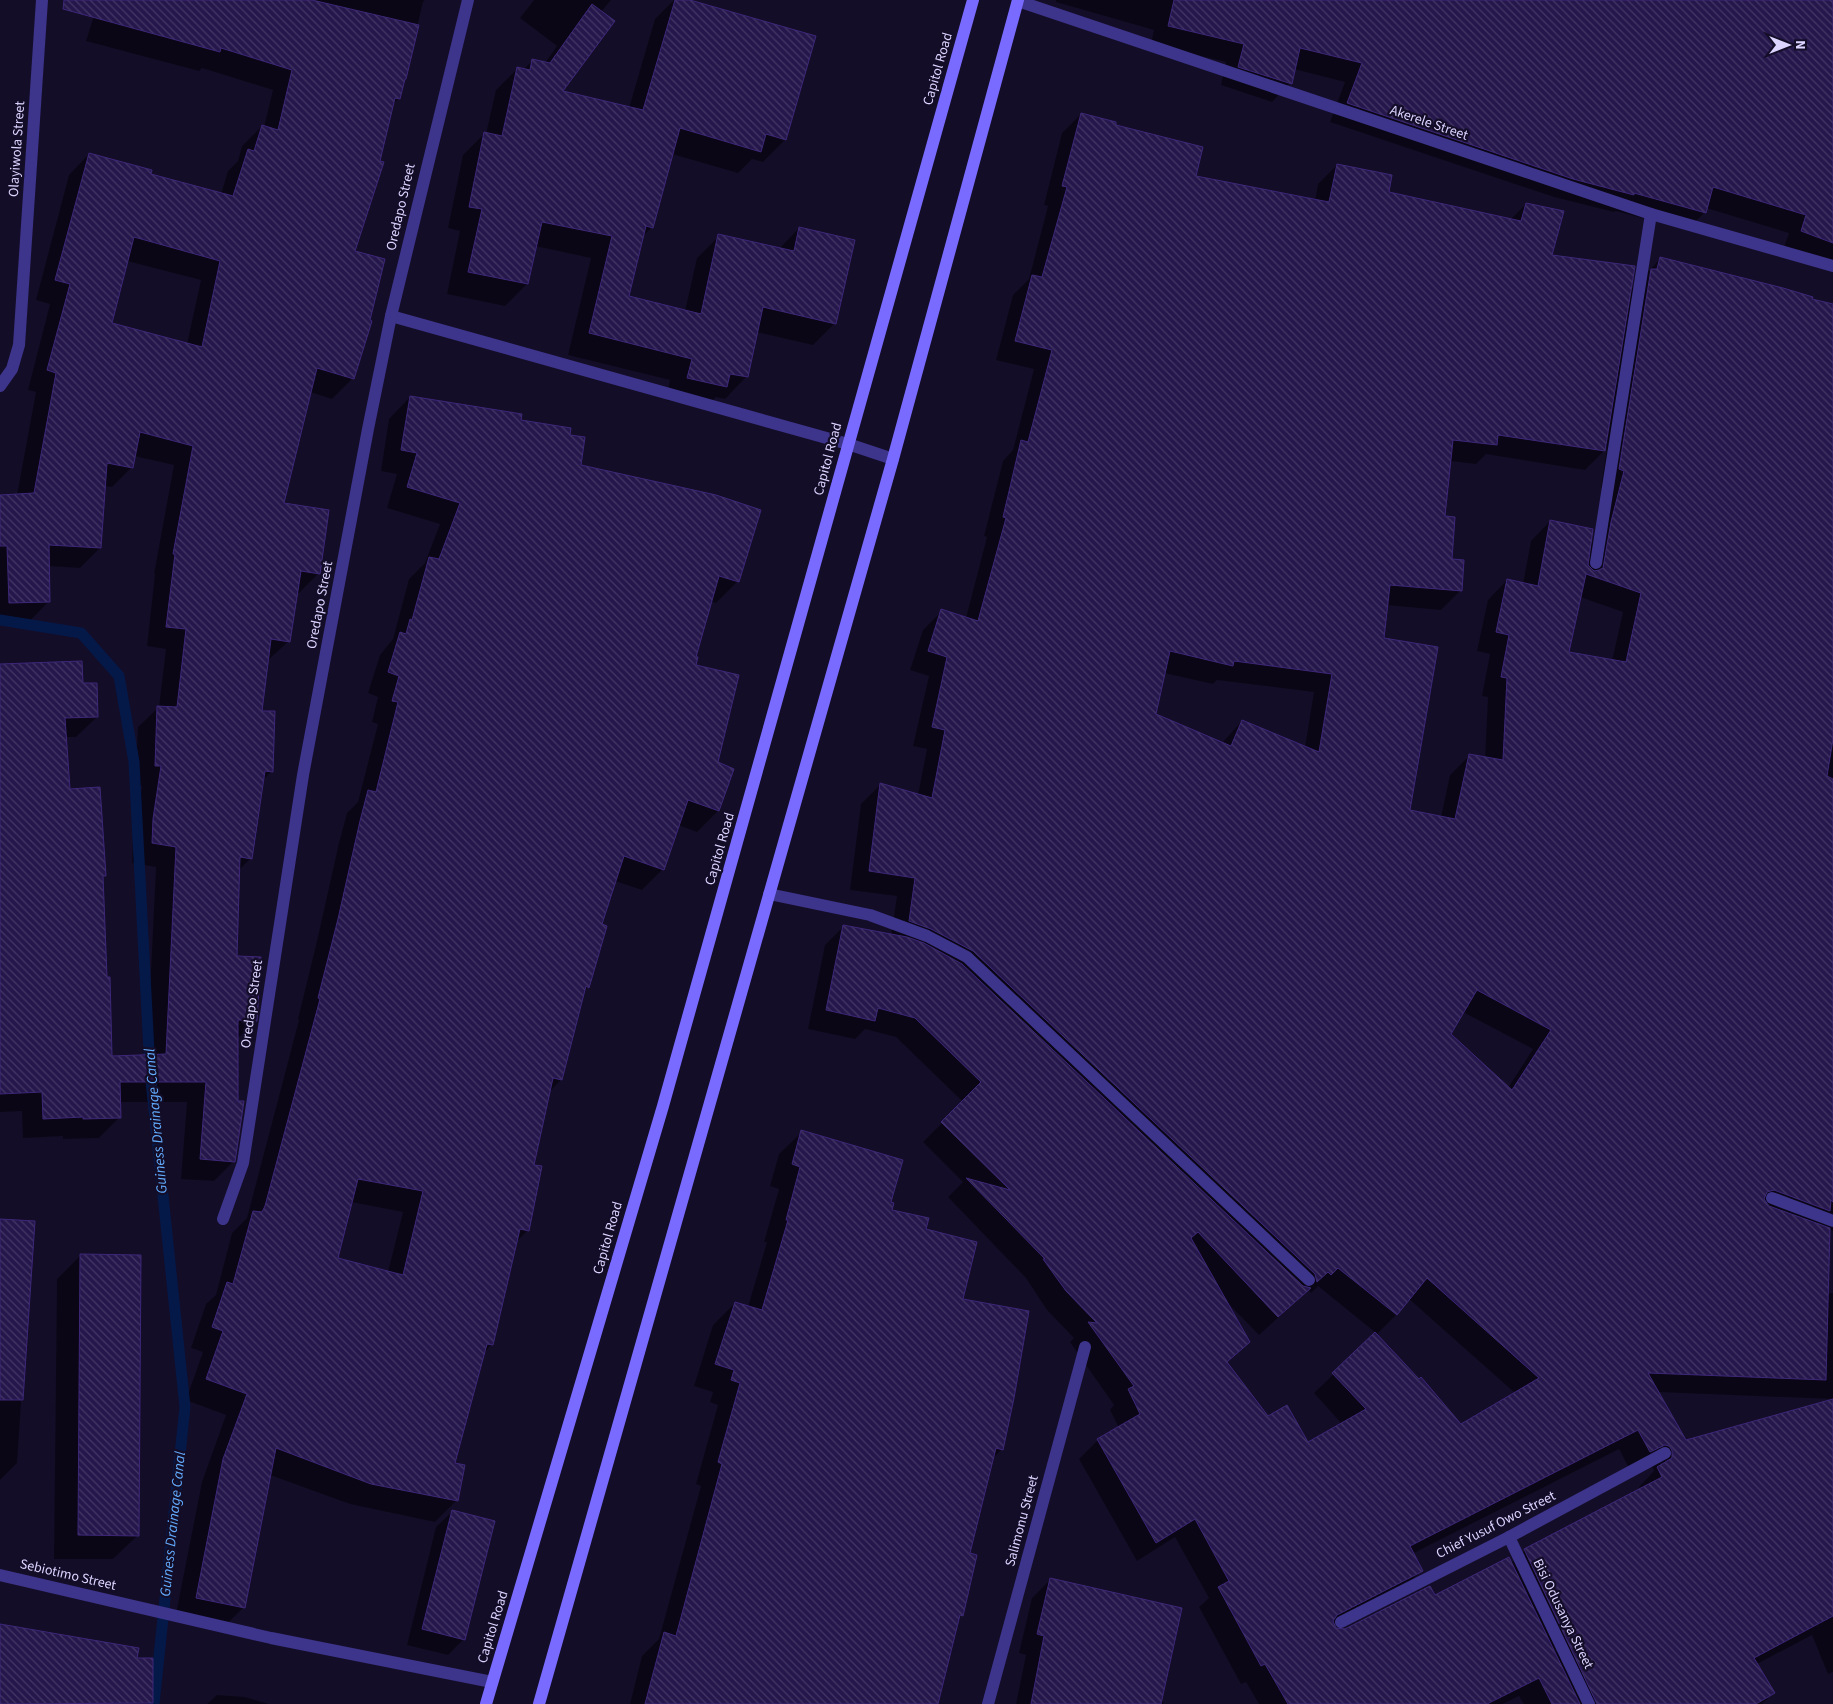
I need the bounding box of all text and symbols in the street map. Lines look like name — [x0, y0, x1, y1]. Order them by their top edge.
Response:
north arrow — [1763, 20, 1813, 70]
street label: Capitol Road — [918, 30, 958, 108]
text: N — [1790, 40, 1810, 50]
street label: Olayiwola Street — [4, 100, 30, 198]
street label: Akerele Street — [1387, 100, 1471, 146]
street label: Oredapo Street — [381, 161, 421, 253]
street label: Capitol Road — [809, 420, 847, 498]
street label: Oredapo Street — [302, 559, 338, 651]
street label: Capitol Road — [700, 810, 740, 888]
street label: Oredapo Street — [236, 958, 268, 1049]
water label: Guiness Drainage Canal — [139, 1047, 173, 1195]
street label: Capitol Road — [588, 1199, 628, 1277]
water label: Guiness Drainage Canal — [155, 1450, 191, 1598]
street label: Salimonu Street — [1000, 1473, 1044, 1569]
street label: Chief Yusuf Owo Street — [1433, 1486, 1559, 1564]
street label: Sebiotimo Street — [18, 1554, 118, 1596]
street label: Bisi Odusanya Street — [1528, 1556, 1598, 1673]
street label: Capitol Road — [473, 1588, 513, 1666]

